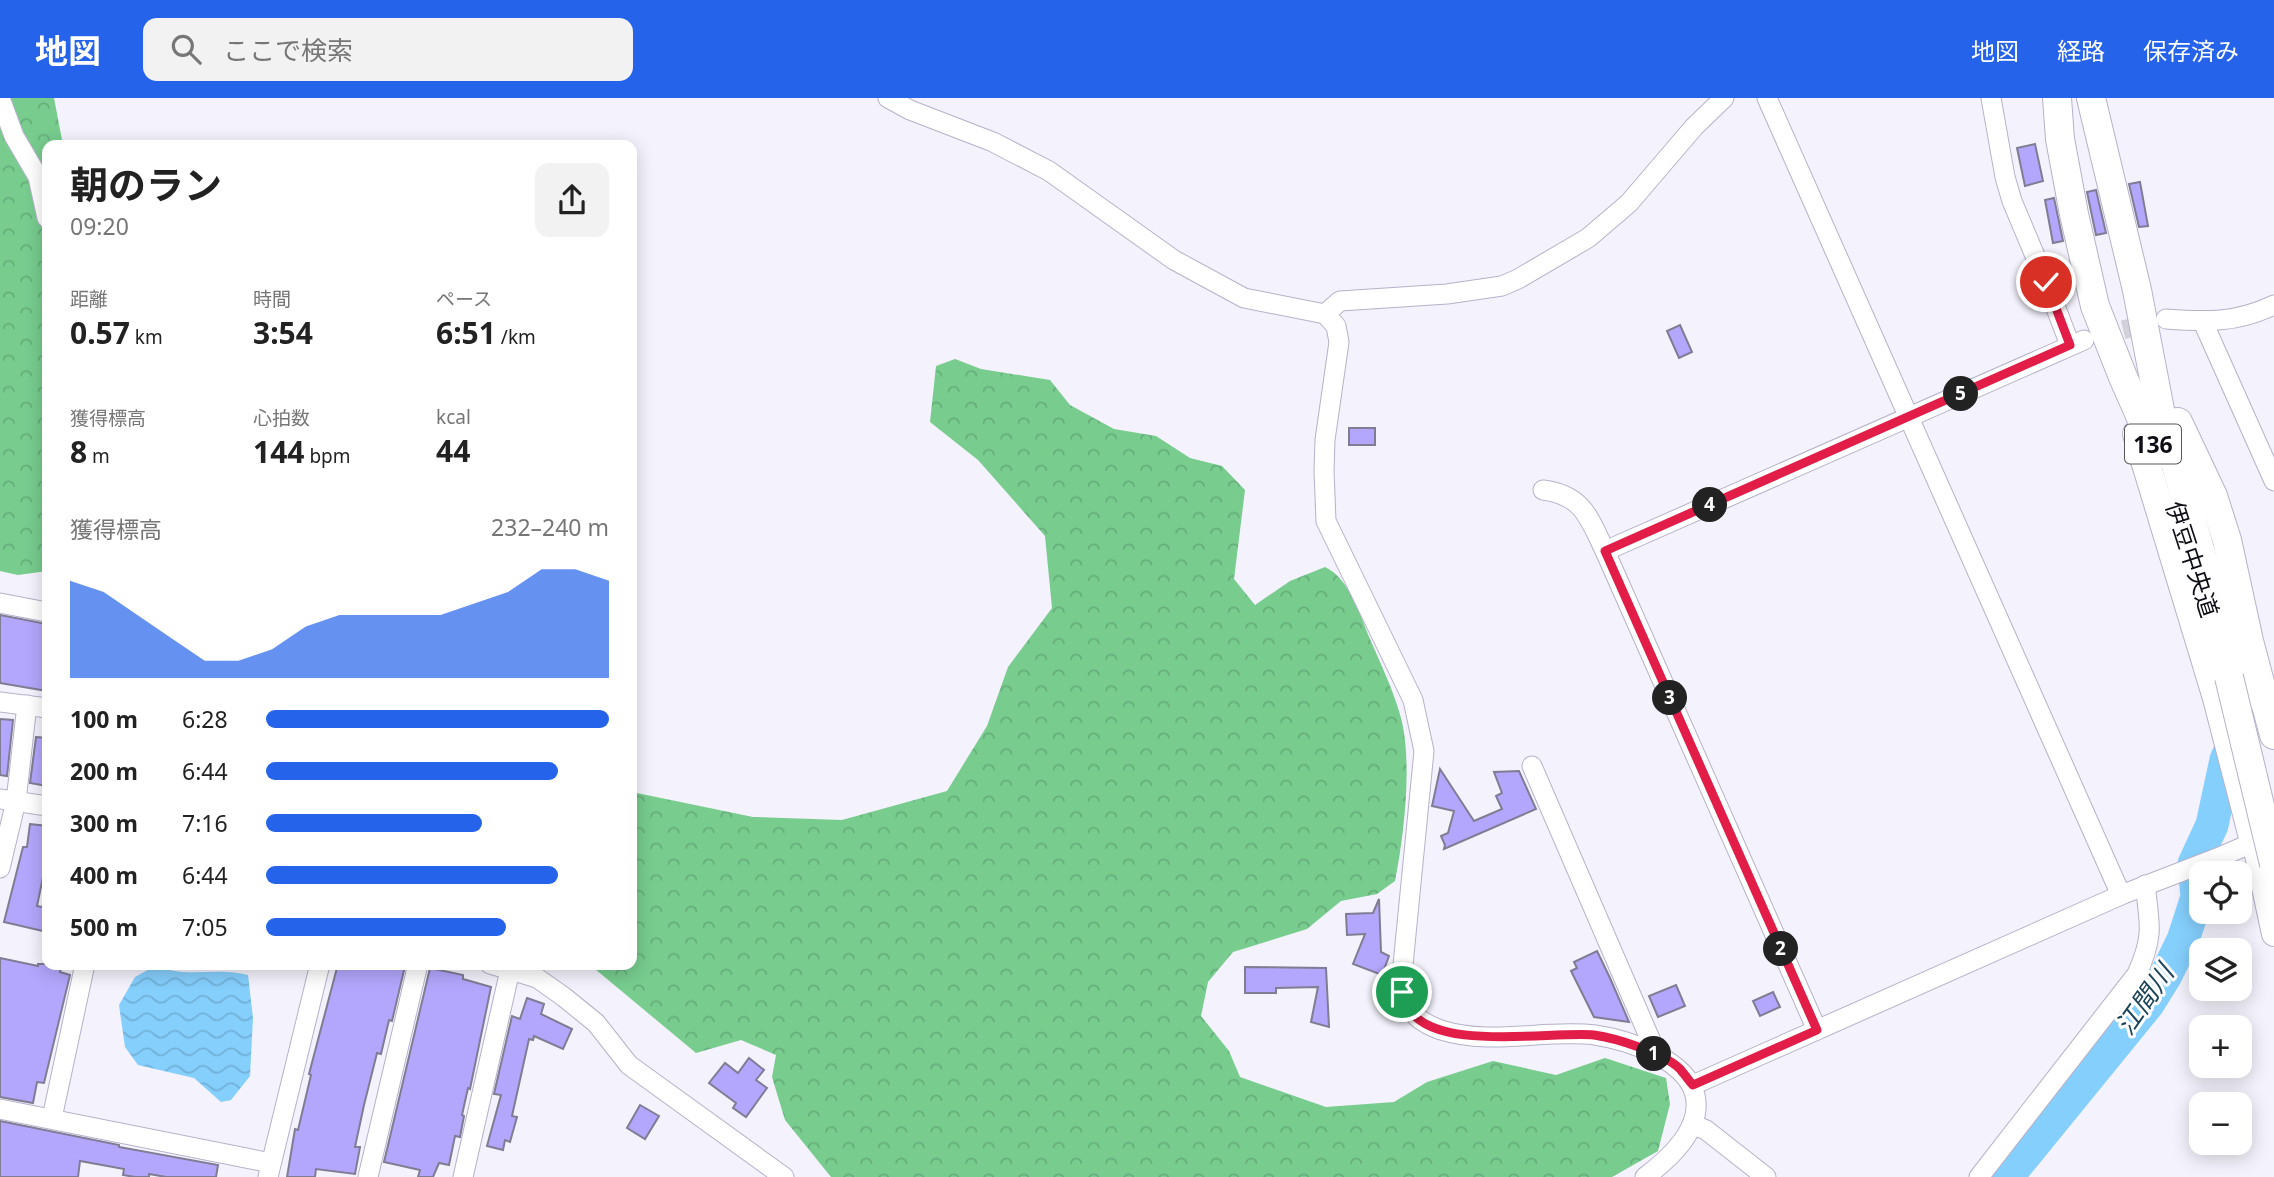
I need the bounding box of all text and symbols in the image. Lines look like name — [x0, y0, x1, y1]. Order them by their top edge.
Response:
search box — [143, 18, 633, 81]
text: 地図 — [35, 28, 101, 73]
icon: search — [167, 30, 205, 68]
text: ここで検索 — [223, 32, 353, 68]
text: 地図 — [1971, 34, 2019, 67]
text: 経路 — [2057, 34, 2105, 67]
text: 保存済み — [2143, 34, 2239, 67]
text: 朝のラン — [70, 158, 222, 210]
button: share — [535, 163, 609, 237]
text: 09:20 — [70, 210, 129, 242]
pin — [2016, 252, 2076, 312]
icon: check — [2027, 263, 2065, 301]
text: 距離 — [70, 286, 108, 312]
text: 時間 — [253, 286, 291, 312]
text: ペース — [436, 286, 492, 312]
text: 0.57 — [70, 312, 130, 353]
text: 3:54 — [253, 312, 313, 353]
text: 6:51 — [436, 312, 496, 353]
text: km — [130, 324, 163, 350]
text: /km — [496, 324, 536, 350]
pin: 5 — [1944, 376, 1979, 412]
text: 5 — [1955, 380, 1966, 406]
text: kcal — [436, 404, 471, 430]
text: 獲得標高 — [70, 405, 146, 431]
text: 心拍数 — [253, 405, 310, 431]
road number: 136 — [2125, 424, 2181, 464]
text: 44 — [436, 430, 470, 471]
text: 8 — [70, 431, 87, 472]
text: 144 — [253, 431, 304, 472]
text: m — [87, 443, 110, 469]
text: bpm — [304, 443, 351, 469]
pin: 4 — [1692, 488, 1728, 522]
text: 4 — [1704, 491, 1715, 517]
street label: 伊豆中央道 — [2159, 497, 2227, 621]
text: 232–240 m — [491, 511, 609, 543]
text: 獲得標高 — [70, 513, 162, 545]
pin: 3 — [1652, 680, 1688, 716]
text: 3 — [1664, 684, 1675, 710]
text: 100 m — [70, 703, 138, 735]
text: 6:28 — [182, 703, 228, 735]
text: 200 m — [70, 755, 138, 787]
text: 6:44 — [182, 755, 228, 787]
text: 300 m — [70, 807, 138, 839]
text: 7:16 — [182, 807, 228, 839]
text: 400 m — [70, 859, 138, 891]
text: 6:44 — [182, 859, 228, 891]
map controls — [2189, 861, 2252, 1155]
button: locate — [2189, 861, 2252, 924]
text: 500 m — [70, 911, 138, 943]
text: 7:05 — [182, 911, 228, 943]
pin: 2 — [1764, 932, 1798, 966]
text: 2 — [1775, 935, 1786, 961]
button: layers — [2189, 938, 2252, 1001]
water label: 江間川 — [2107, 954, 2183, 1041]
pin — [1372, 962, 1432, 1022]
icon: arrive — [1383, 973, 1421, 1011]
button: + — [2189, 1015, 2252, 1078]
pin: 1 — [1636, 1037, 1672, 1072]
text: 1 — [1648, 1040, 1659, 1066]
button: − — [2189, 1092, 2252, 1155]

